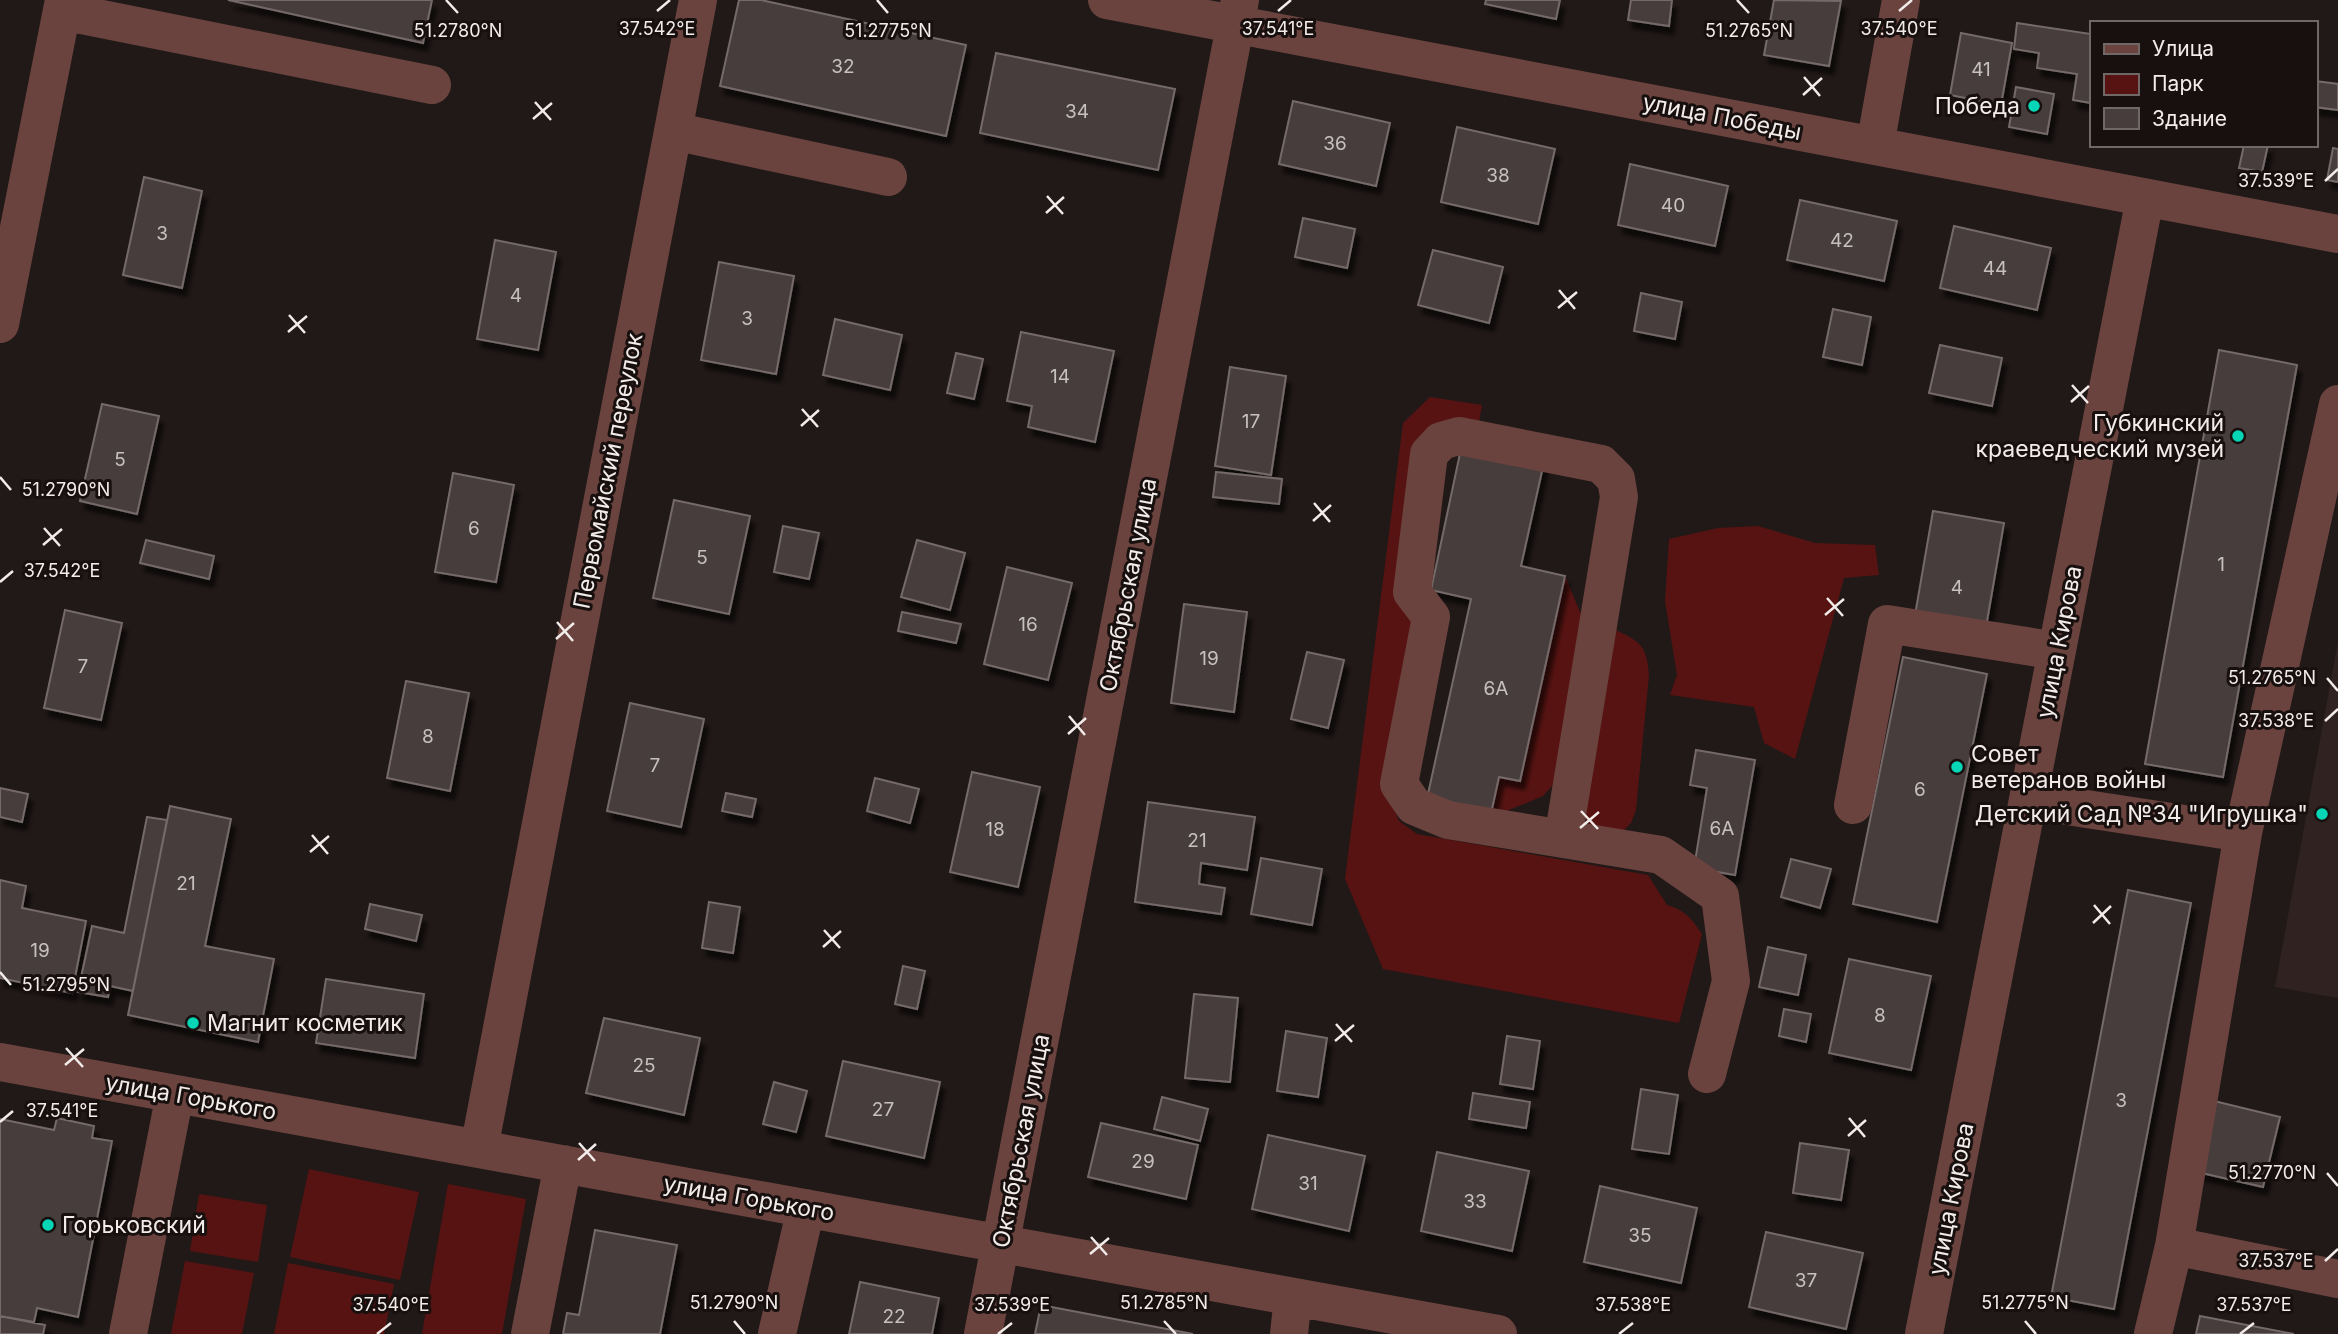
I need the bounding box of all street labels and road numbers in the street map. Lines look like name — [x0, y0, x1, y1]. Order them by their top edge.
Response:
street label: улица Победы — [1640, 88, 1804, 146]
street label: Первомайский переулок — [568, 330, 649, 611]
street label: Октябрьская улица — [1094, 476, 1162, 694]
street label: улица Кирова — [2031, 563, 2087, 721]
street label: Октябрьская улица — [987, 1032, 1055, 1250]
street label: улица Горького — [103, 1068, 279, 1126]
street label: улица Кирова — [1923, 1120, 1979, 1278]
street label: улица Горького — [661, 1169, 837, 1227]

